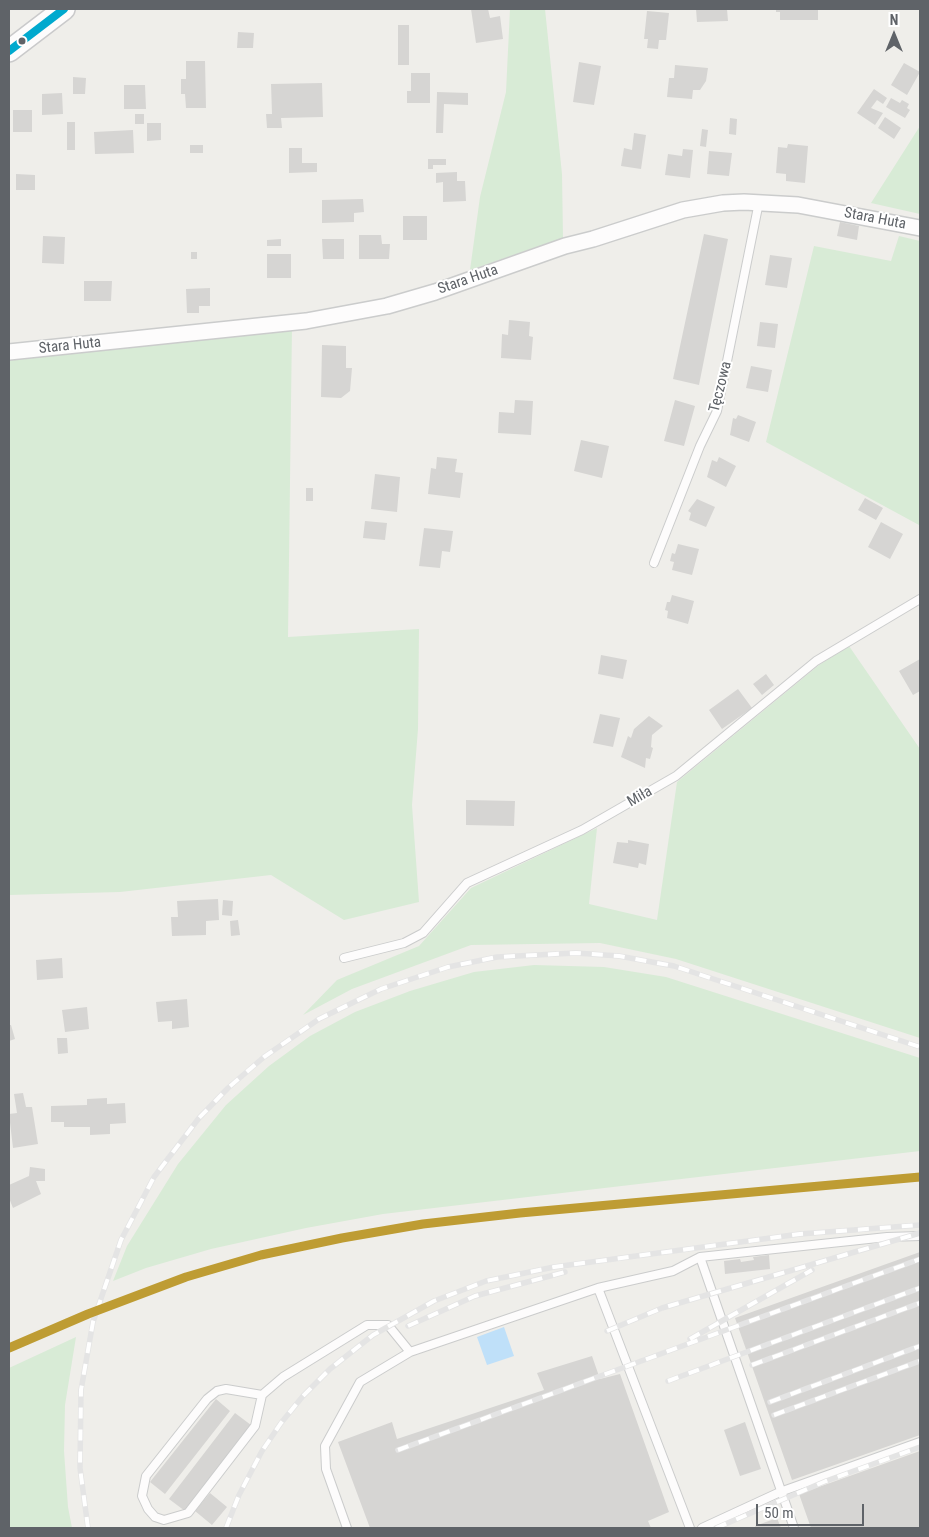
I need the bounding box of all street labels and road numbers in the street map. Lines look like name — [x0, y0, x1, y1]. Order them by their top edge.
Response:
street label: Stara Huta — [843, 204, 907, 234]
street label: Stara Huta — [436, 261, 500, 299]
street label: Stara Huta — [38, 334, 102, 358]
street label: Tęczowa — [706, 360, 736, 414]
street label: Miła — [624, 783, 656, 811]

